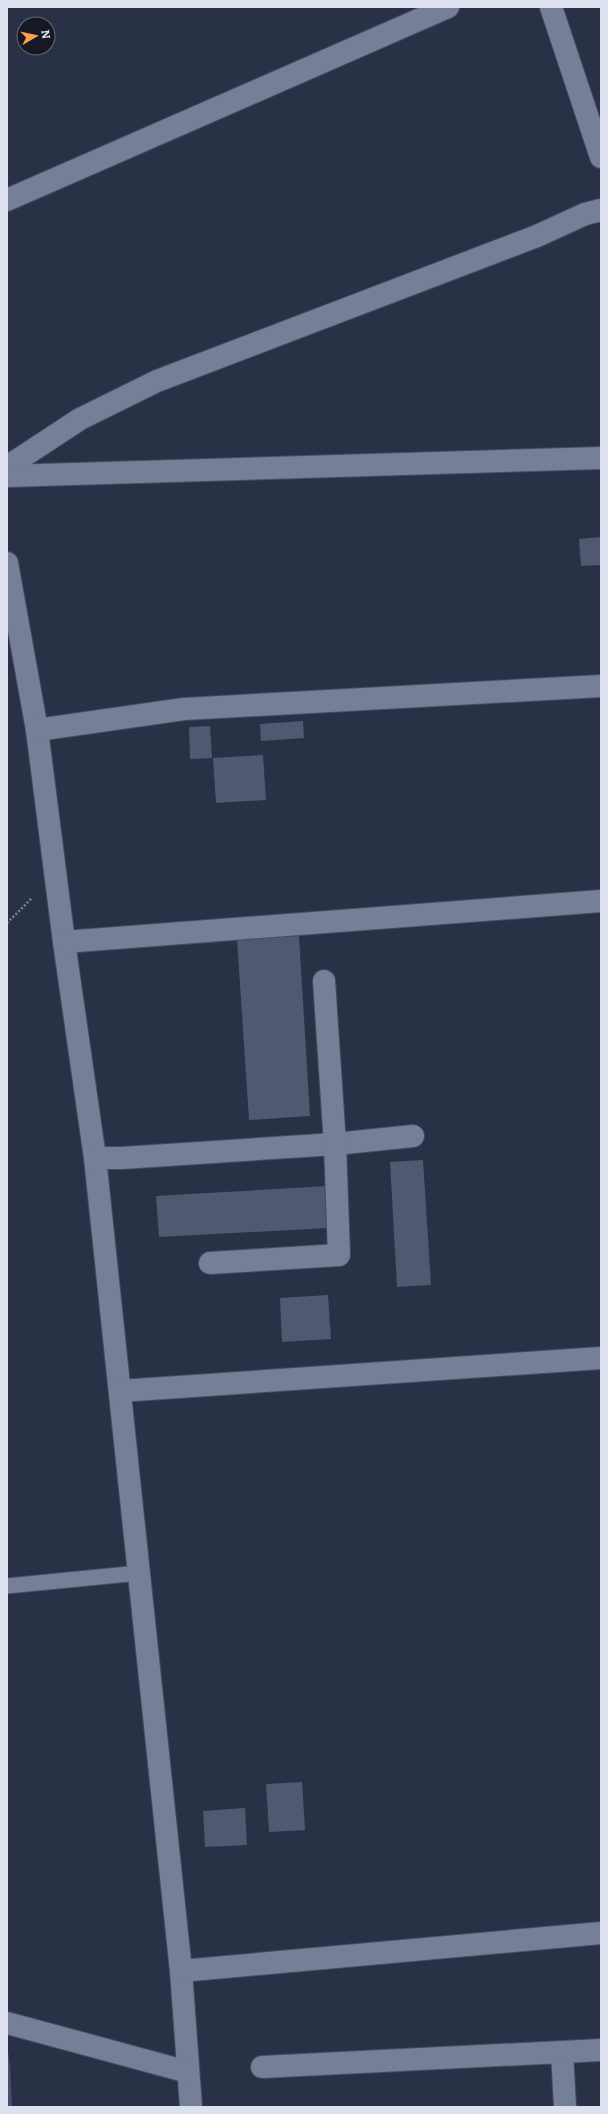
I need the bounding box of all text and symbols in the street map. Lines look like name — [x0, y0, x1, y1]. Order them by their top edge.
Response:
north arrow — [16, 16, 56, 56]
text: N — [38, 28, 55, 40]

